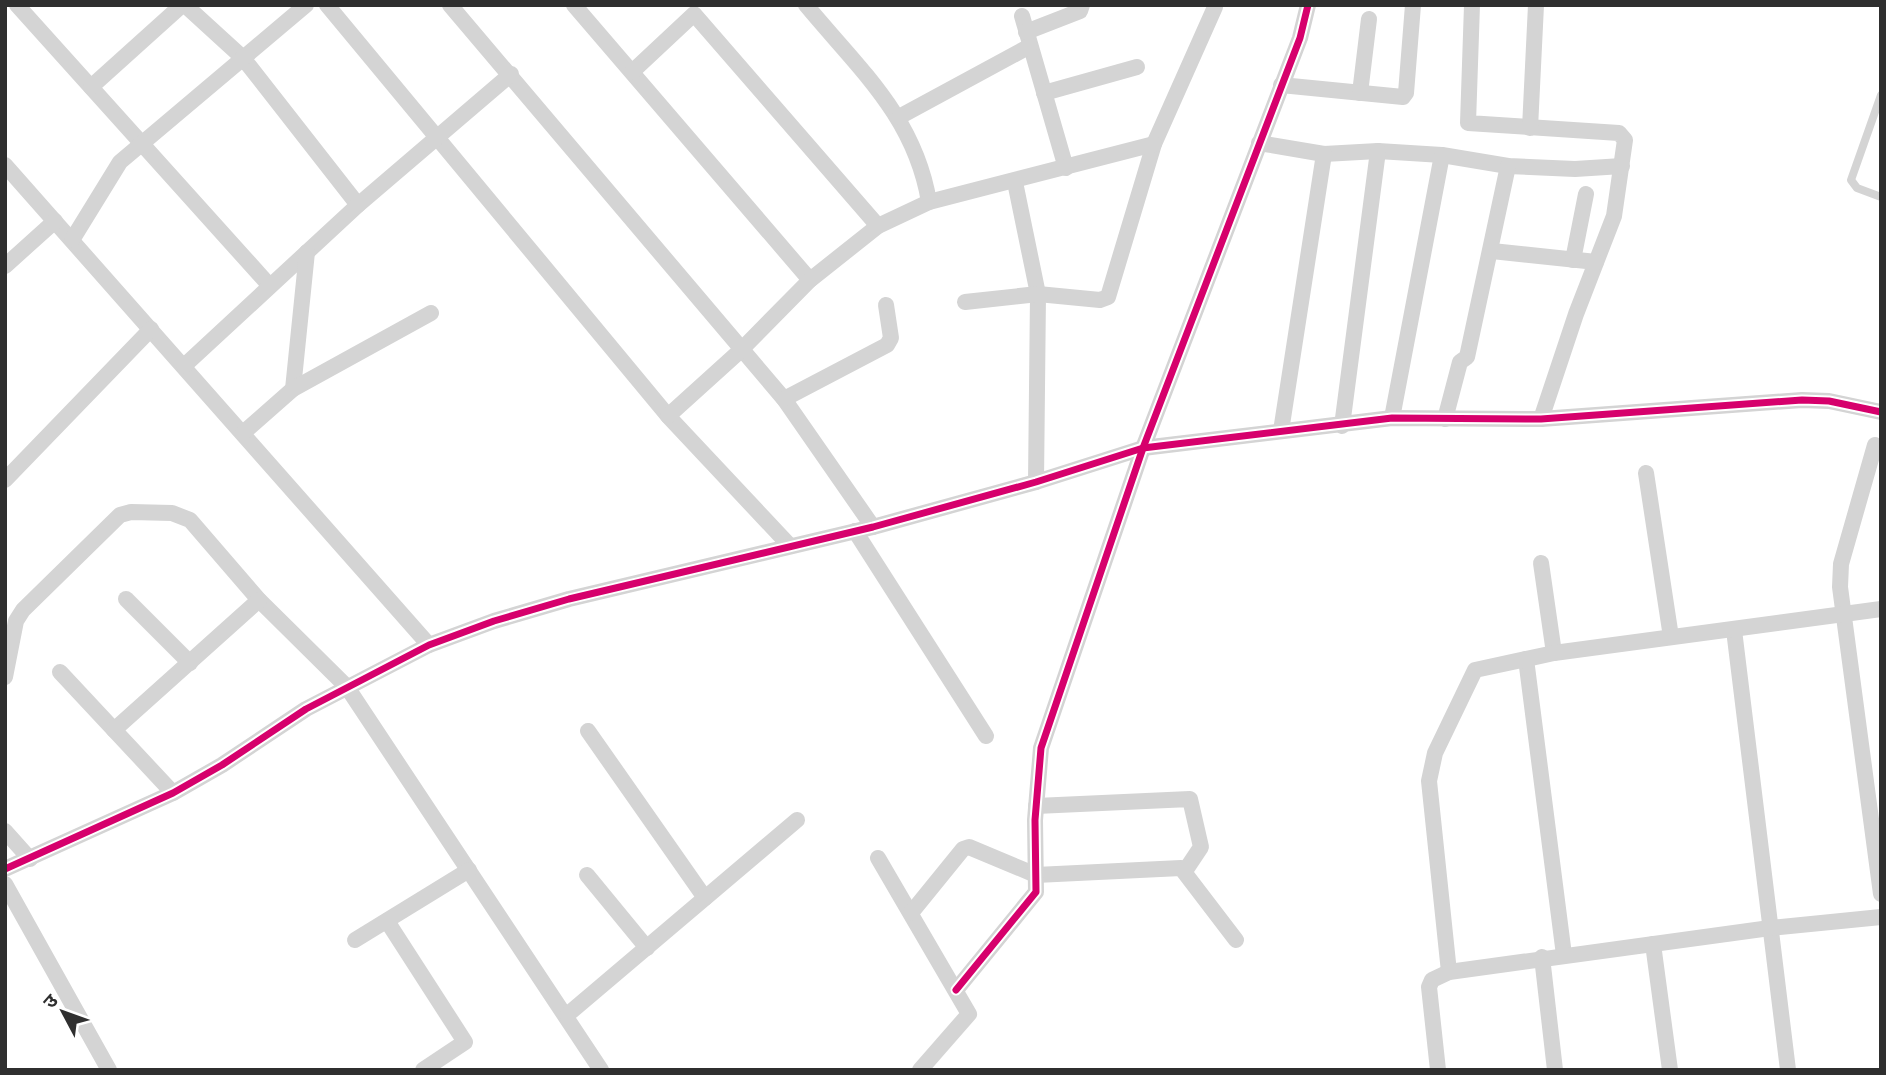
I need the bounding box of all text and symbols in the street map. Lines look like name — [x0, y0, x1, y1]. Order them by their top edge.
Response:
north arrow — [28, 977, 98, 1047]
text: उ — [37, 988, 63, 1012]

